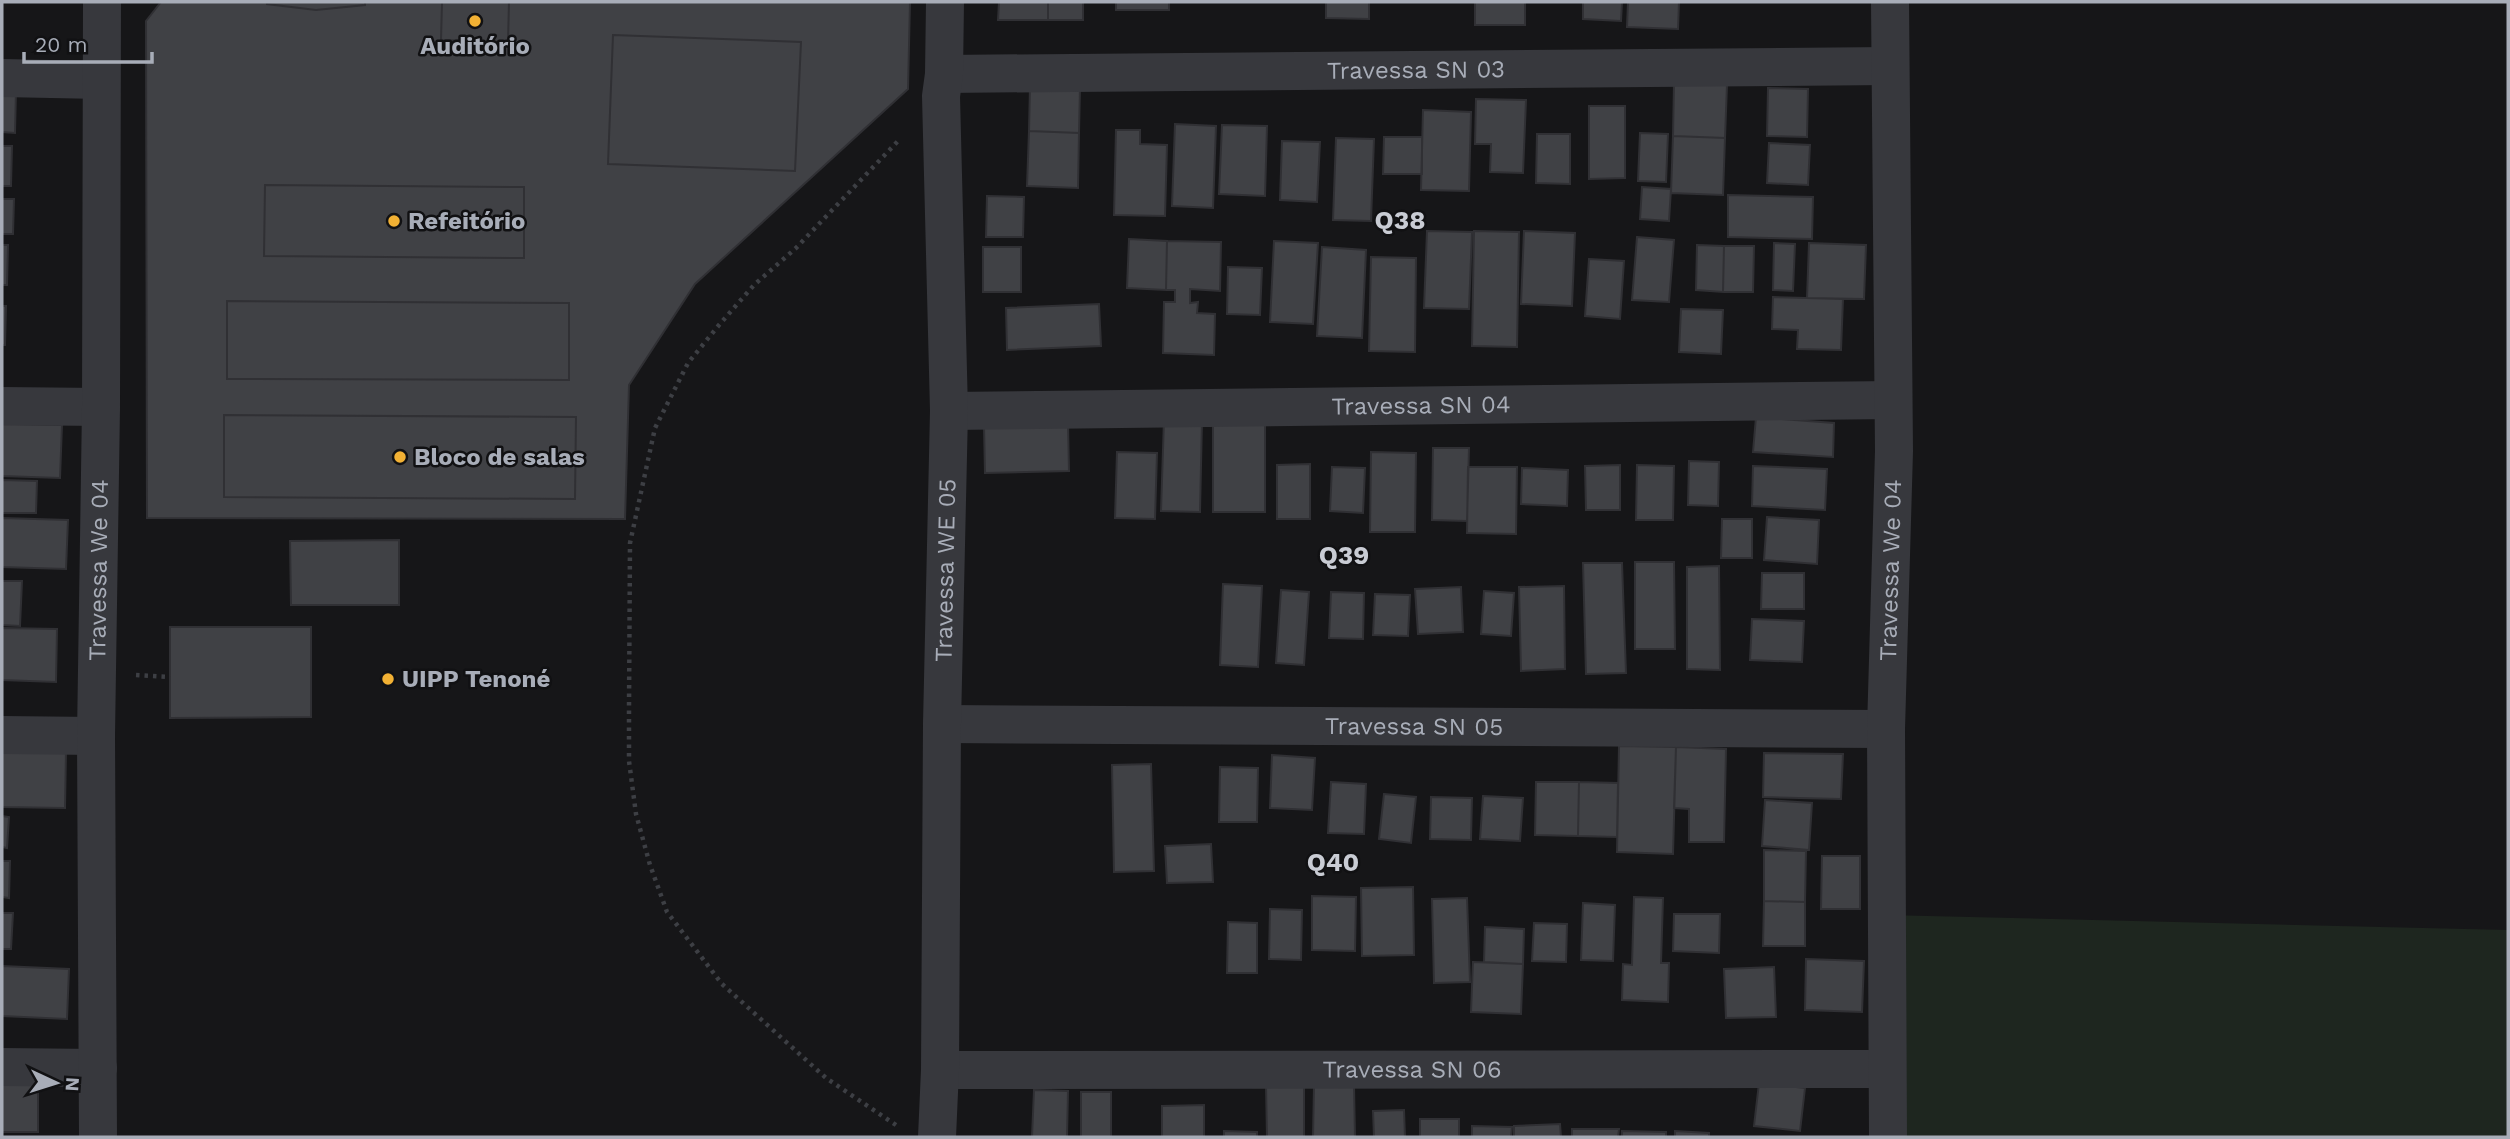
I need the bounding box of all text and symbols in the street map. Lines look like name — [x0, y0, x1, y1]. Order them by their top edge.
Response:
marker: Auditório — [467, 13, 483, 29]
scale bar — [24, 21, 152, 65]
text: 20 m — [35, 32, 87, 57]
place label: Auditório — [420, 32, 530, 60]
street label: Travessa SN 03 — [1327, 55, 1505, 85]
district label: Q38 — [1375, 205, 1425, 235]
place label: Refeitório — [408, 207, 525, 235]
marker: Refeitório — [386, 213, 402, 229]
street label: Travessa SN 04 — [1331, 390, 1511, 421]
place label: Bloco de salas — [414, 443, 585, 471]
marker: Bloco de salas — [392, 449, 408, 465]
street label: Travessa WE 05 — [929, 478, 961, 662]
street label: Travessa We 04 — [83, 479, 114, 661]
street label: Travessa We 04 — [1874, 479, 1907, 661]
district label: Q39 — [1319, 540, 1369, 570]
place label: UIPP Tenoné — [402, 665, 550, 693]
marker: UIPP Tenoné — [380, 671, 396, 687]
street label: Travessa SN 05 — [1325, 712, 1503, 741]
district label: Q40 — [1307, 847, 1359, 877]
north arrow — [21, 1048, 91, 1118]
street label: Travessa SN 06 — [1322, 1055, 1502, 1084]
text: N — [60, 1076, 84, 1092]

